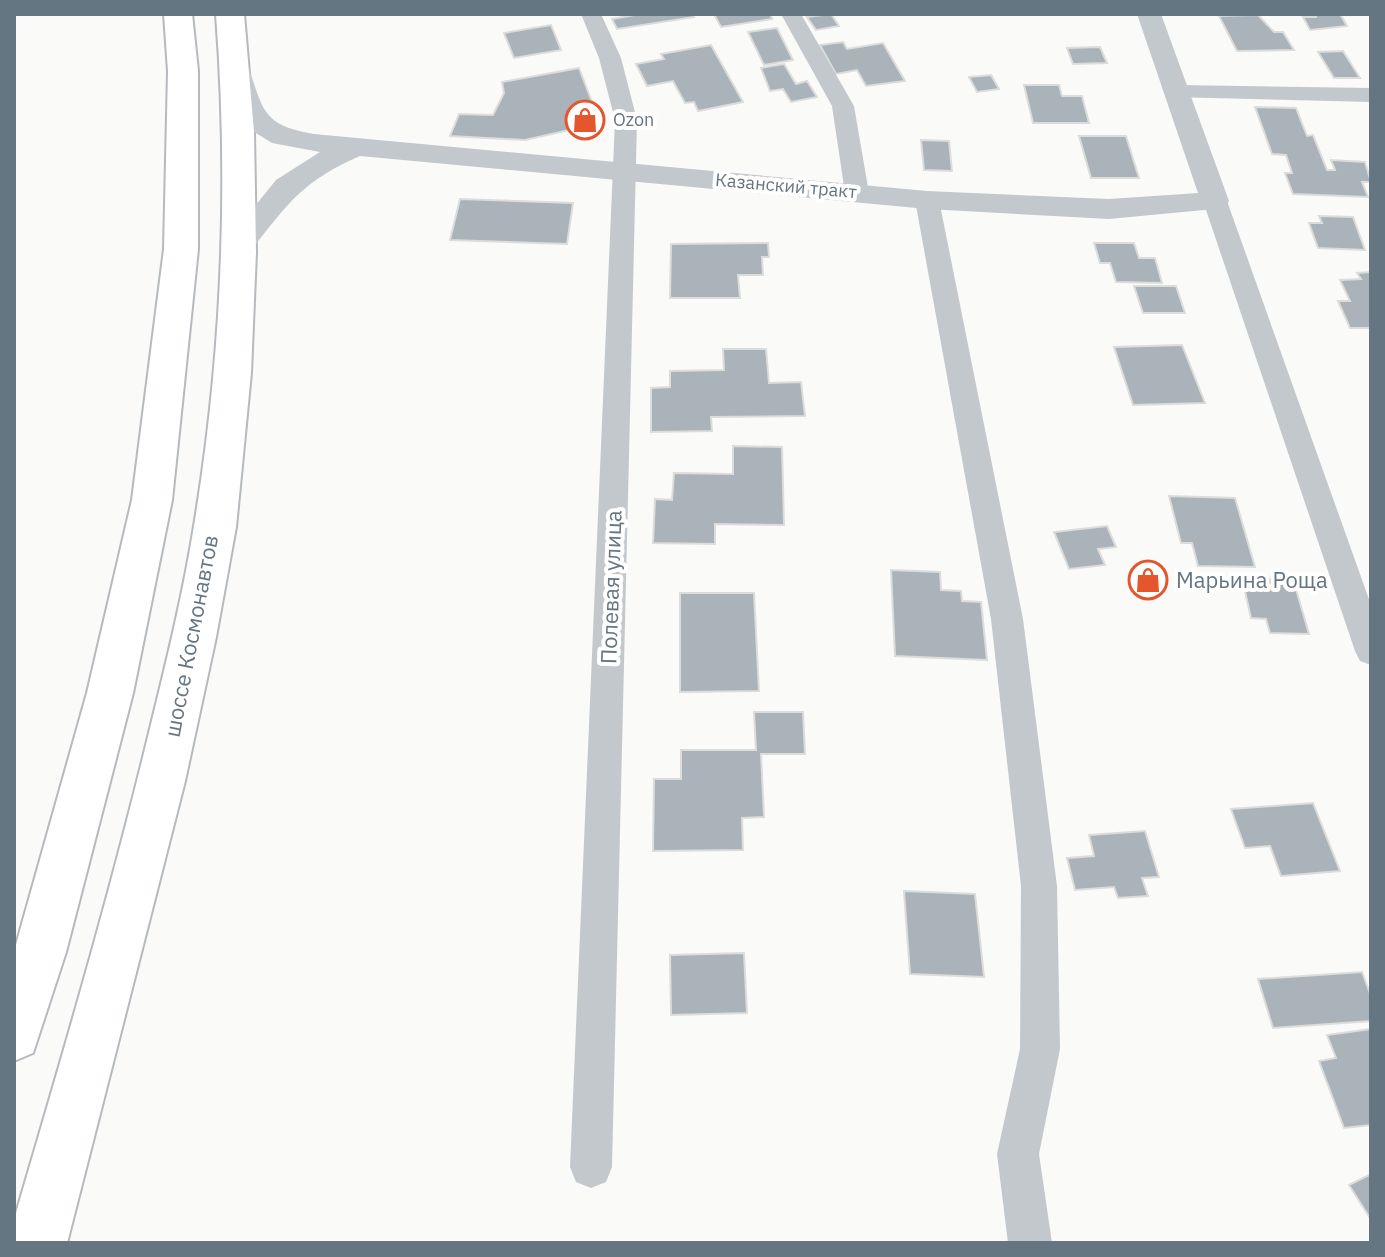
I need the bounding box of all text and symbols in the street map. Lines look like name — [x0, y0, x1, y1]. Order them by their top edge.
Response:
shop icon: Ozon — [564, 99, 606, 141]
place label: Ozon — [613, 108, 654, 131]
street label: Казанский тракт — [714, 168, 858, 203]
street label: Полевая улица — [593, 509, 628, 664]
street label: шоссе Космонавтов — [157, 532, 224, 740]
shop icon: Марьина Роща — [1127, 559, 1169, 601]
place label: Марьина Роща — [1176, 565, 1328, 594]

